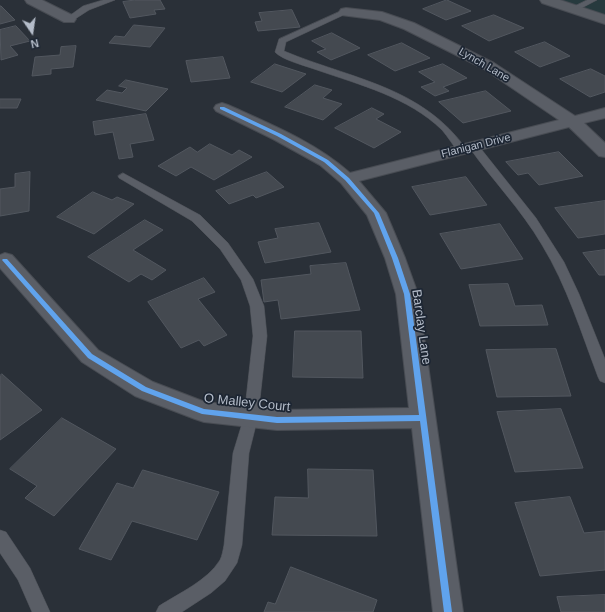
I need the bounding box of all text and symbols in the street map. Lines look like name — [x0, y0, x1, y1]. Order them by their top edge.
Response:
north arrow — [12, 12, 52, 52]
text: N — [29, 37, 40, 50]
street label: Lynch Lane — [456, 45, 512, 85]
street label: Flanigan Drive — [440, 131, 512, 161]
street label: Barclay Lane — [408, 288, 434, 366]
street label: O Malley Court — [203, 391, 291, 415]

